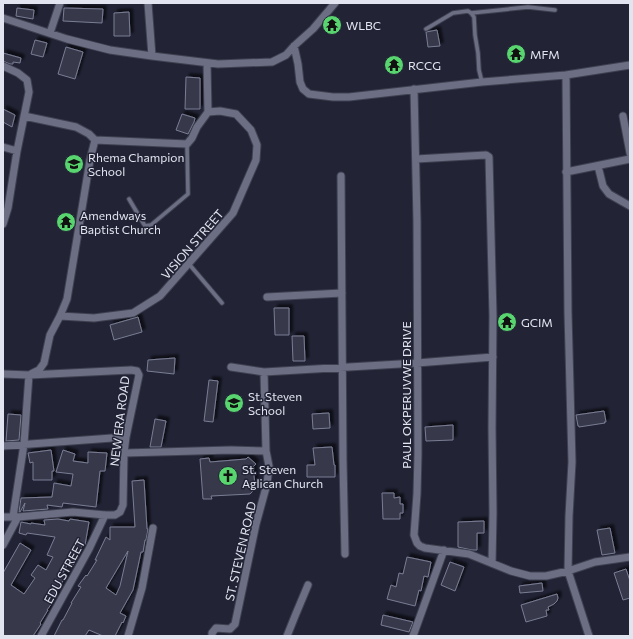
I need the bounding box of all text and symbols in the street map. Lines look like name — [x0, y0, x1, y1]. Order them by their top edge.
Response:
temple icon: WLBC — [321, 14, 343, 36]
place label: WLBC — [346, 18, 381, 32]
temple icon: MFM — [505, 43, 527, 65]
place label: MFM — [530, 47, 560, 61]
temple icon: RCCG — [383, 54, 405, 76]
place label: RCCG — [408, 58, 441, 72]
place label: Rhema Champion School — [88, 150, 184, 178]
school or university icon: Rhema Champion School — [63, 153, 85, 175]
street label: VISION STREET — [158, 206, 226, 282]
place label: Amendways Baptist Church — [80, 208, 161, 236]
temple icon: Amendways Baptist Church — [55, 211, 77, 233]
temple icon: GCIM — [496, 311, 518, 333]
place label: GCIM — [521, 315, 553, 329]
street label: PAUL OKPERUVWE DRIVE — [399, 321, 413, 469]
street label: NEW ERA ROAD — [107, 375, 132, 467]
place label: St. Steven School — [248, 389, 302, 417]
school or university icon: St. Steven School — [223, 392, 245, 414]
place label: St. Steven Aglican Church — [242, 462, 323, 490]
church icon: St. Steven Aglican Church — [217, 465, 239, 487]
street label: ST. STEVEN ROAD — [222, 500, 258, 602]
street label: EDU STREET — [41, 536, 88, 606]

